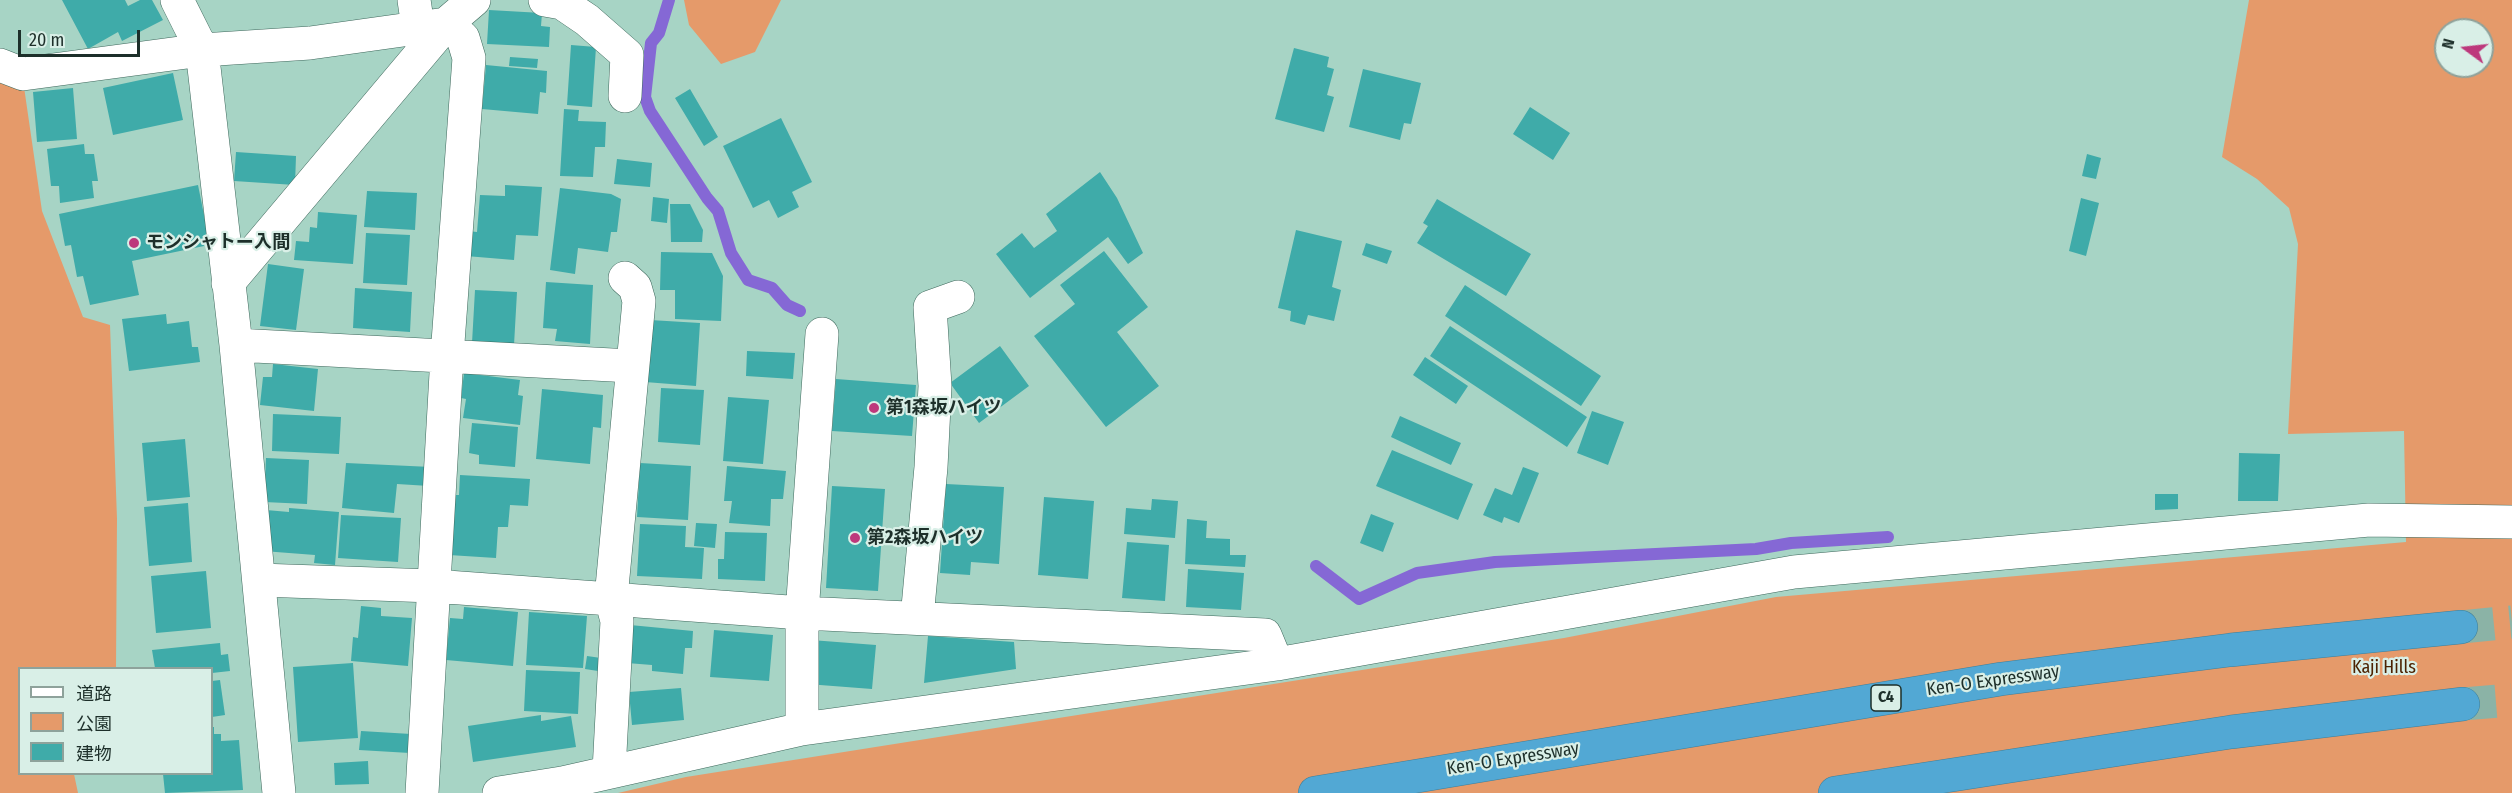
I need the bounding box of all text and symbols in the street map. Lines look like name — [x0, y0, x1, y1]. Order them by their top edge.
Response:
scale bar — [21, 18, 142, 56]
north arrow — [2434, 18, 2494, 78]
text: 20 m — [29, 29, 64, 51]
text: N — [2438, 37, 2458, 51]
place label: モンシャトー入間 — [146, 232, 290, 254]
marker: モンシャトー入間 — [127, 236, 141, 250]
place label: 第1森坂ハイツ — [886, 397, 1002, 419]
marker: 第1森坂ハイツ — [867, 401, 881, 415]
place label: 第2森坂ハイツ — [867, 527, 983, 549]
marker: 第2森坂ハイツ — [848, 531, 862, 545]
park label: Kaji Hills — [2352, 657, 2416, 679]
street label: Ken-O Expressway — [1925, 661, 2061, 701]
legend — [18, 667, 213, 775]
text: 道路 — [76, 683, 112, 705]
road number: C4 — [1871, 685, 1901, 711]
text: 公園 — [76, 713, 112, 735]
street label: Ken-O Expressway — [1445, 738, 1581, 780]
text: 建物 — [76, 743, 112, 765]

